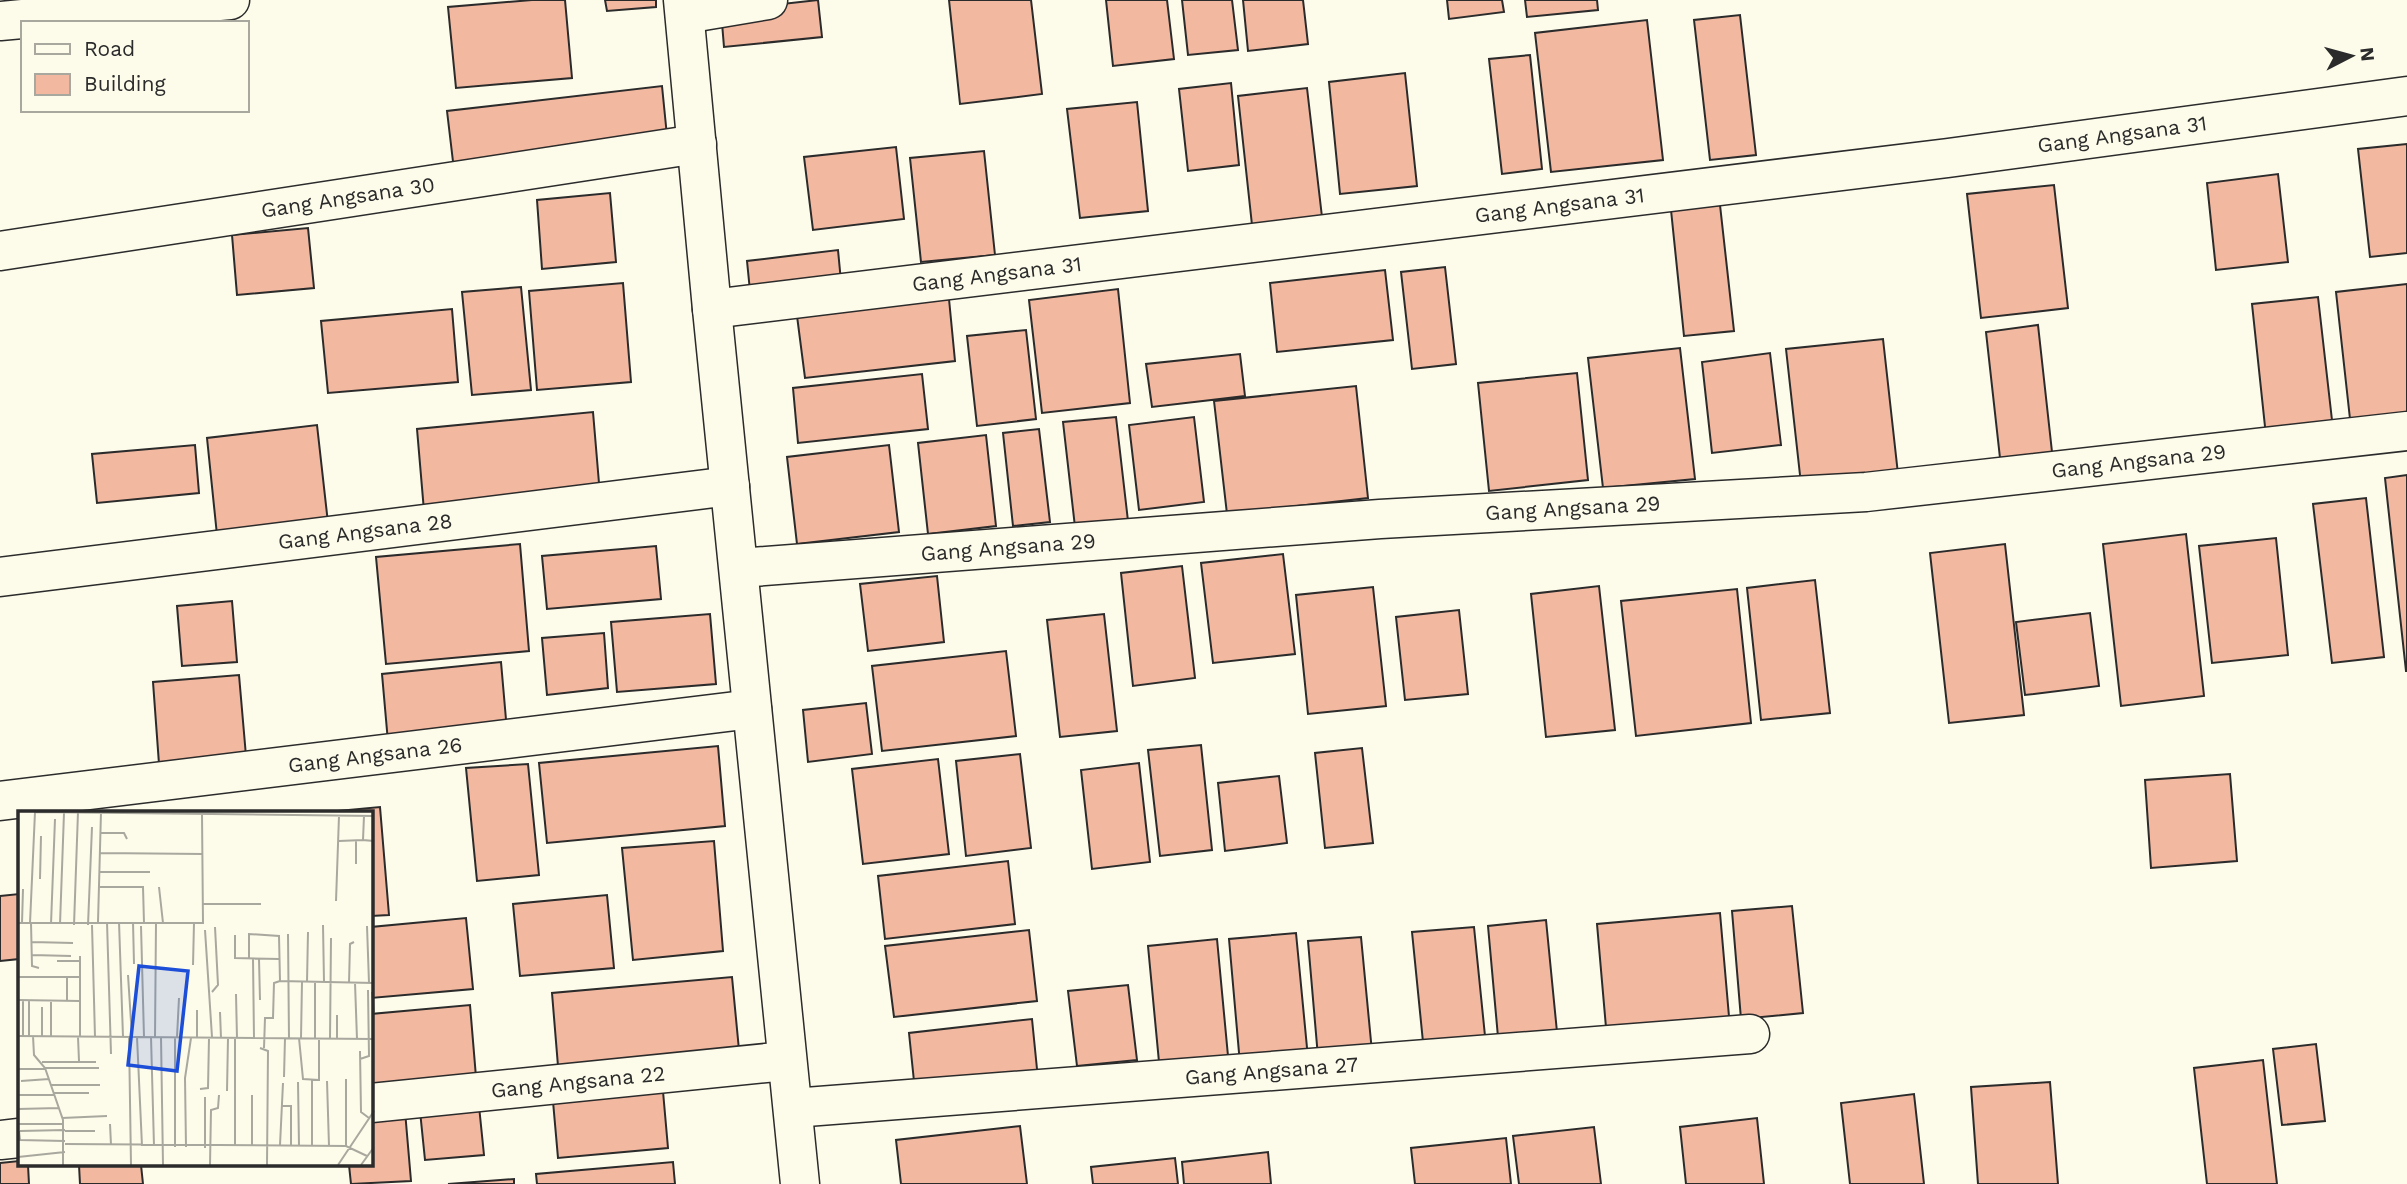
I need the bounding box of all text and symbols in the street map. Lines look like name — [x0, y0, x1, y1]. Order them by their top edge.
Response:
legend — [21, 21, 248, 112]
north arrow — [2316, 21, 2386, 91]
text: Road — [84, 36, 135, 61]
text: N — [2355, 46, 2380, 62]
text: Building — [84, 71, 166, 96]
street label: Gang Angsana 31 — [2036, 110, 2208, 158]
street label: Gang Angsana 30 — [259, 171, 437, 223]
street label: Gang Angsana 31 — [1473, 182, 1646, 228]
street label: Gang Angsana 31 — [911, 251, 1083, 296]
street label: Gang Angsana 29 — [2050, 439, 2227, 483]
street label: Gang Angsana 29 — [1485, 490, 1661, 525]
street label: Gang Angsana 28 — [277, 508, 454, 554]
street label: Gang Angsana 29 — [920, 528, 1097, 566]
street label: Gang Angsana 26 — [287, 732, 464, 778]
inset map — [18, 811, 373, 1166]
street label: Gang Angsana 27 — [1184, 1051, 1359, 1090]
street label: Gang Angsana 22 — [490, 1060, 666, 1103]

